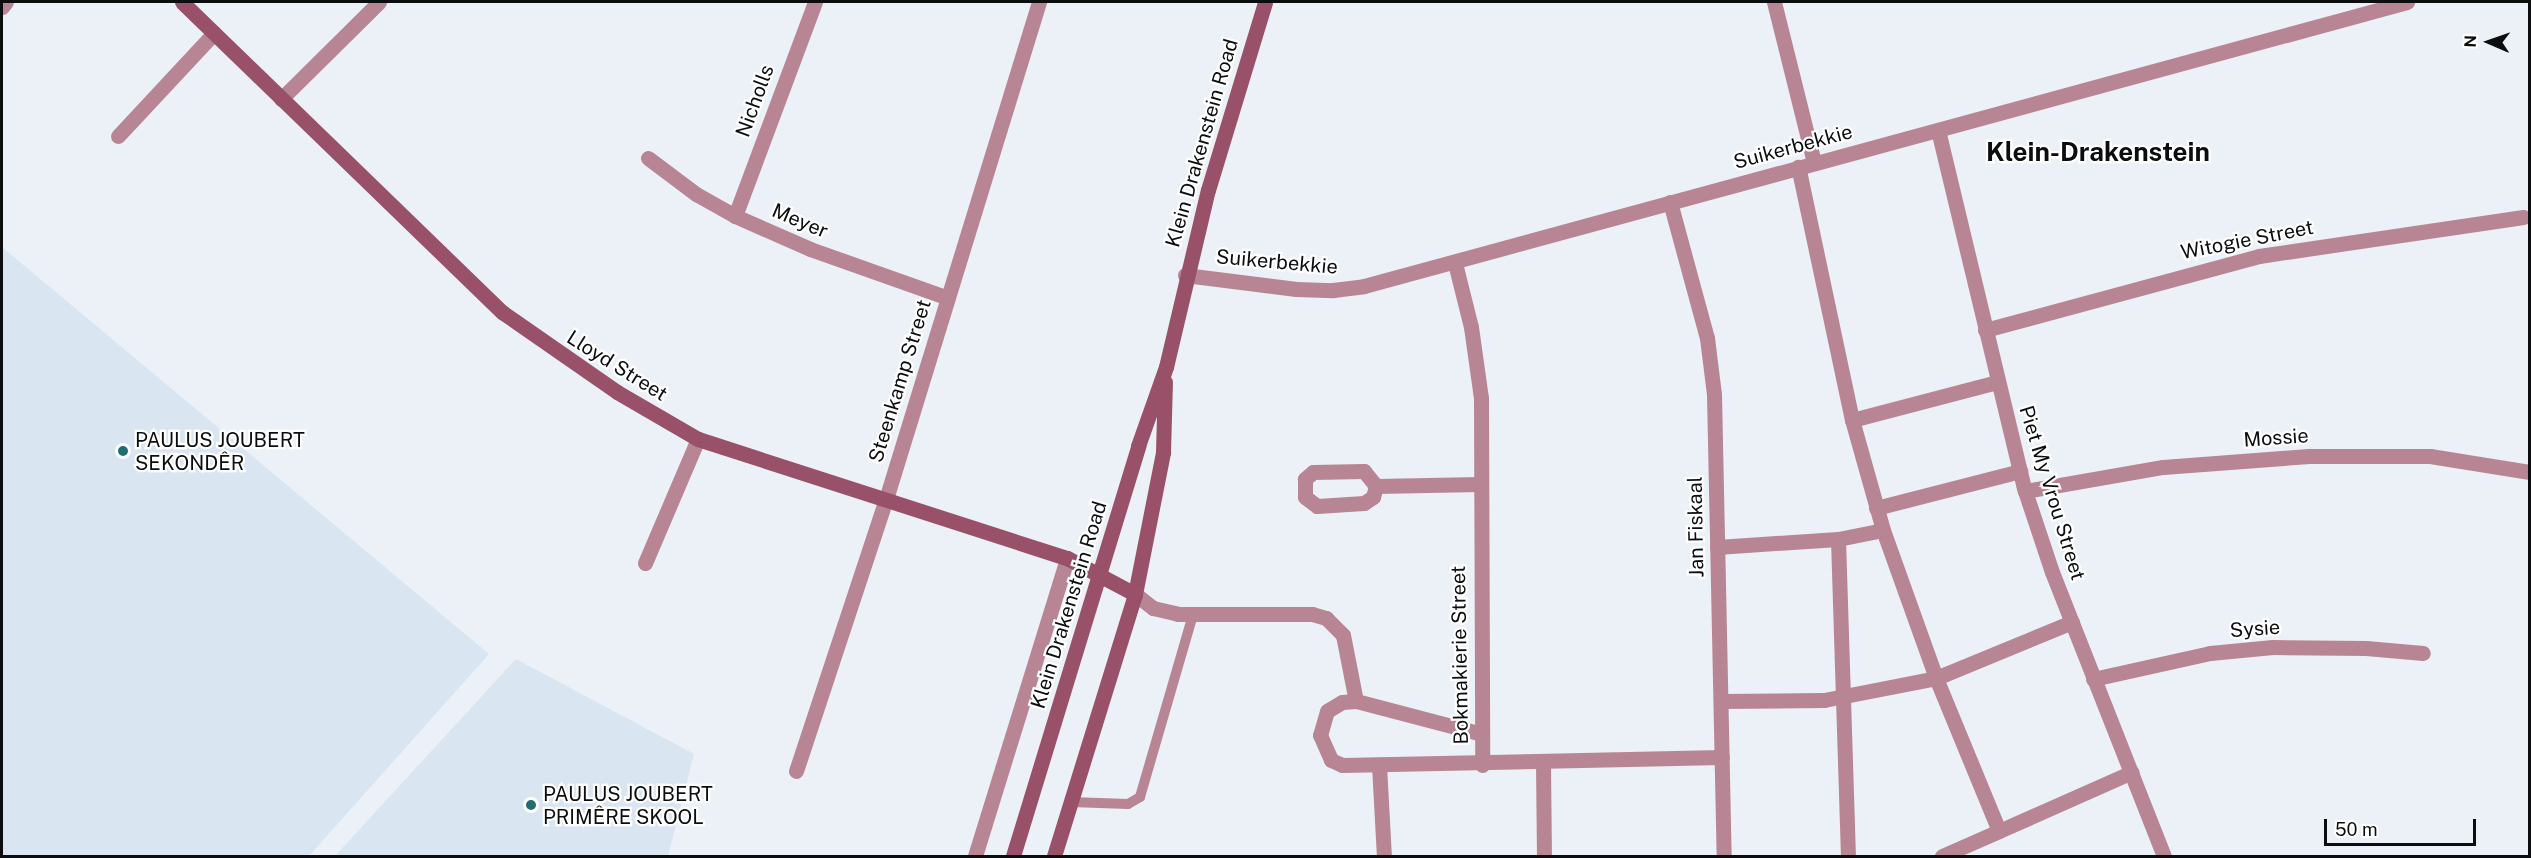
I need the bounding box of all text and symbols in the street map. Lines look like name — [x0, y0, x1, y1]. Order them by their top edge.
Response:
north arrow — [2459, 12, 2519, 72]
text: N — [2461, 35, 2480, 48]
street label: Klein Drakenstein Road — [1161, 36, 1243, 250]
street label: Nicholls — [731, 62, 779, 140]
street label: Suikerbekkie — [1731, 120, 1855, 174]
district label: Klein-Drakenstein — [1986, 136, 2210, 168]
street label: Meyer — [768, 199, 832, 243]
street label: Witogie Street — [2179, 215, 2315, 265]
street label: Suikerbekkie — [1215, 245, 1339, 279]
street label: Steenkamp Street — [864, 297, 936, 465]
street label: Lloyd Street — [562, 326, 672, 406]
street label: Piet My Vrou Street — [2014, 403, 2090, 583]
street label: Mossie — [2243, 424, 2309, 452]
place label: PAULUS JOUBERT SEKONDÊR — [135, 428, 305, 475]
marker: PAULUS JOUBERT SEKONDÊR — [116, 444, 130, 458]
street label: Jan Fiskaal — [1683, 476, 1709, 578]
street label: Klein Drakenstein Road — [1026, 498, 1112, 712]
street label: Bokmakierie Street — [1446, 565, 1474, 745]
street label: Sysie — [2229, 615, 2281, 643]
place label: PAULUS JOUBERT PRIMÊRE SKOOL — [543, 782, 713, 829]
marker: PAULUS JOUBERT PRIMÊRE SKOOL — [524, 798, 538, 812]
scale bar — [2327, 807, 2478, 845]
text: 50 m — [2335, 819, 2378, 840]

